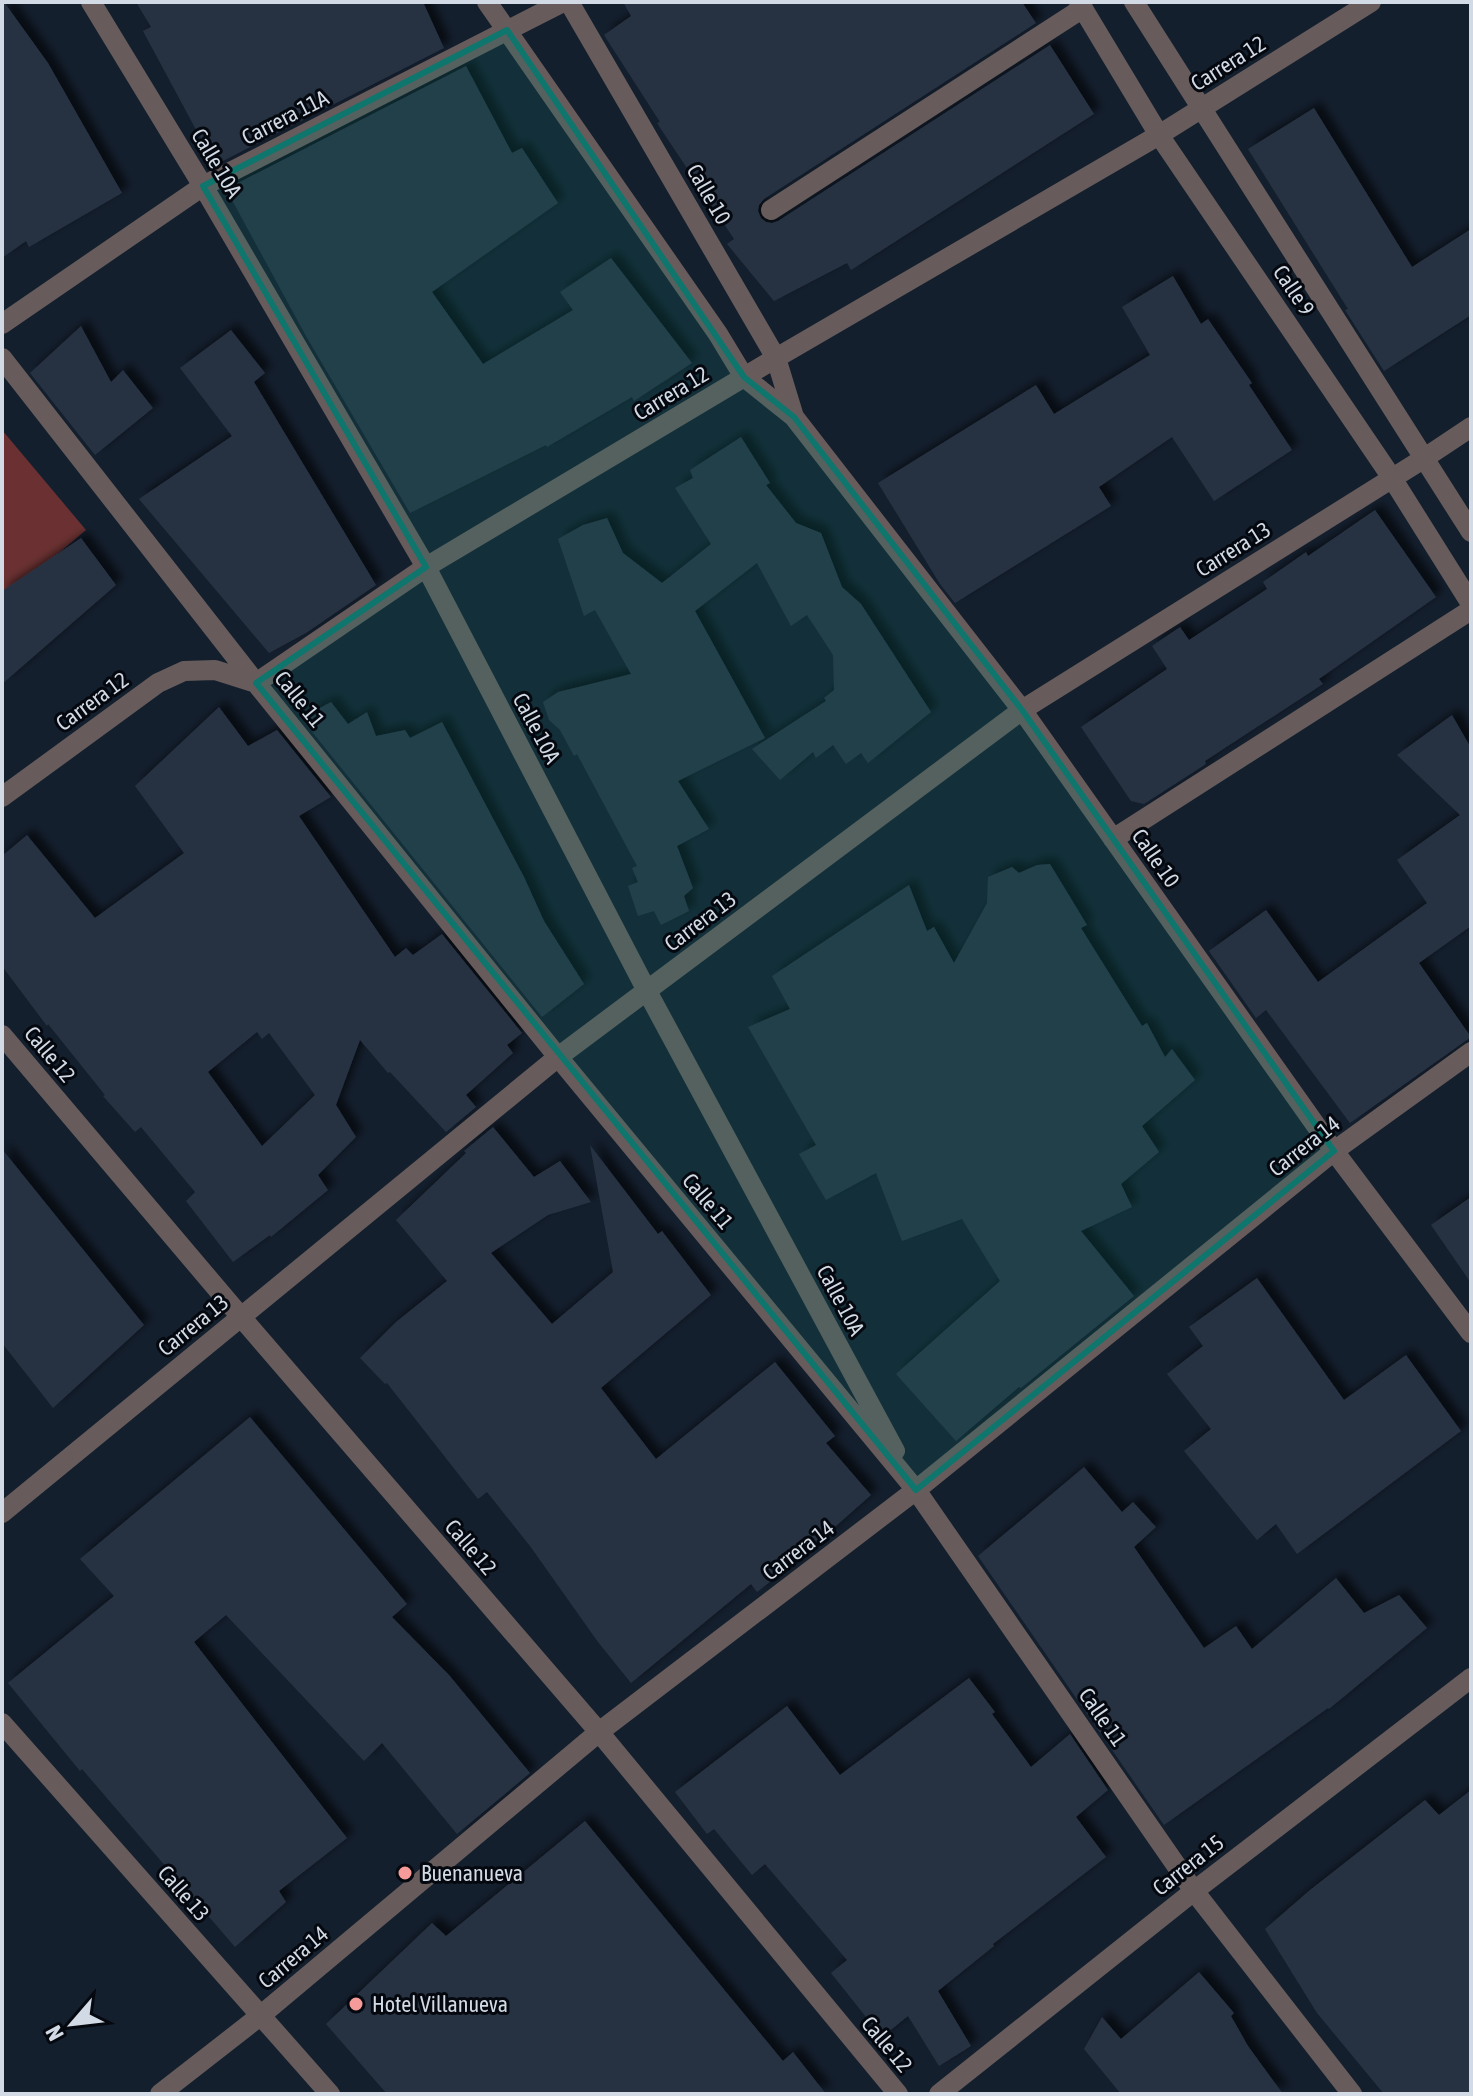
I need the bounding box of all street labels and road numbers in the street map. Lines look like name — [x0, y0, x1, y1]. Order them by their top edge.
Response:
street label: Carrera 12 — [1186, 30, 1270, 96]
street label: Carrera 11A — [237, 84, 333, 150]
street label: Calle 10A — [186, 124, 248, 202]
street label: Calle 10 — [681, 159, 737, 229]
street label: Calle 9 — [1268, 260, 1320, 320]
street label: Carrera 12 — [629, 360, 713, 426]
street label: Carrera 13 — [1191, 516, 1275, 582]
street label: Calle 11 — [269, 665, 331, 733]
street label: Carrera 12 — [51, 666, 133, 736]
street label: Calle 10A — [508, 688, 566, 768]
street label: Calle 10 — [1127, 824, 1185, 892]
street label: Carrera 13 — [659, 886, 741, 956]
street label: Calle 12 — [19, 1021, 81, 1087]
street label: Carrera 14 — [1263, 1110, 1345, 1182]
street label: Calle 11 — [677, 1168, 739, 1234]
street label: Calle 10A — [812, 1260, 870, 1340]
street label: Carrera 13 — [153, 1289, 233, 1361]
street label: Calle 12 — [440, 1514, 502, 1580]
street label: Carrera 14 — [757, 1515, 839, 1585]
street label: Calle 11 — [1074, 1683, 1132, 1751]
street label: Carrera 15 — [1147, 1829, 1229, 1901]
street label: Calle 13 — [153, 1860, 215, 1926]
street label: Carrera 14 — [253, 1920, 333, 1994]
street label: Calle 12 — [856, 2011, 918, 2077]

